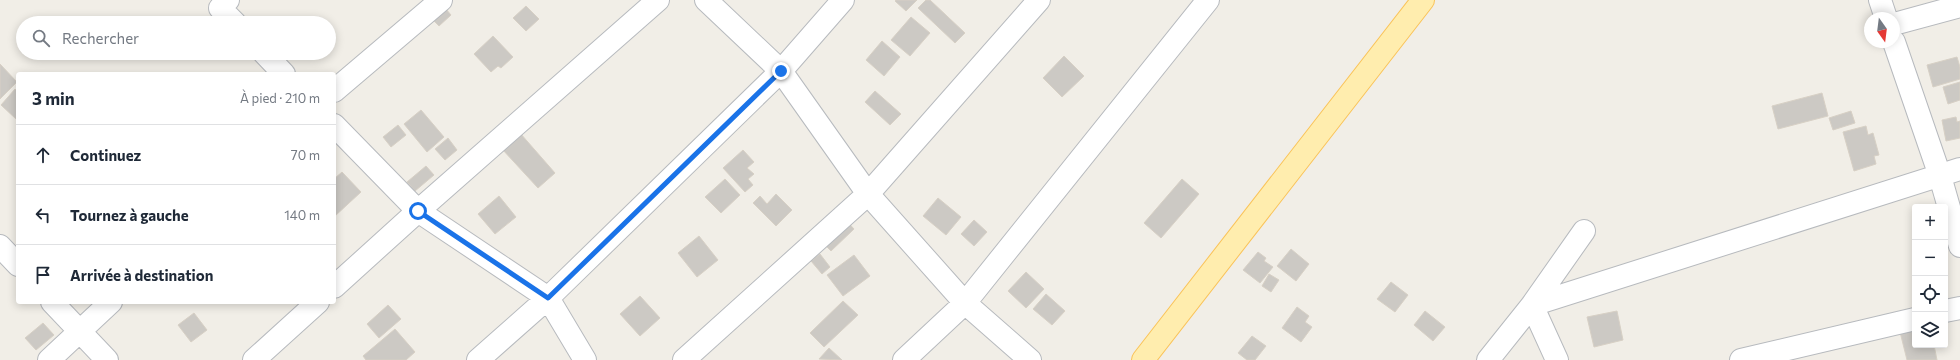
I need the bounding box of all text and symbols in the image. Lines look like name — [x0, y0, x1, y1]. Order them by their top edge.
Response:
north arrow — [1864, 12, 1900, 48]
search box — [16, 16, 336, 60]
icon: search — [30, 27, 52, 49]
text: Rechercher — [62, 29, 139, 47]
route end — [772, 62, 790, 80]
text: 3 min — [32, 88, 75, 109]
text: À pied · 210 m — [240, 90, 320, 106]
icon: ahead — [32, 144, 54, 166]
text: Continuez — [70, 146, 141, 164]
text: 70 m — [291, 147, 320, 163]
route start — [409, 202, 427, 220]
icon: left — [32, 204, 54, 226]
map controls — [1912, 204, 1948, 348]
button: + — [1912, 204, 1948, 240]
text: Tournez à gauche — [70, 206, 189, 224]
text: 140 m — [284, 207, 320, 223]
button: − — [1912, 240, 1948, 276]
icon: arrive — [32, 264, 54, 286]
text: Arrivée à destination — [70, 266, 213, 284]
button: locate — [1912, 276, 1948, 312]
button: layers — [1912, 312, 1948, 348]

